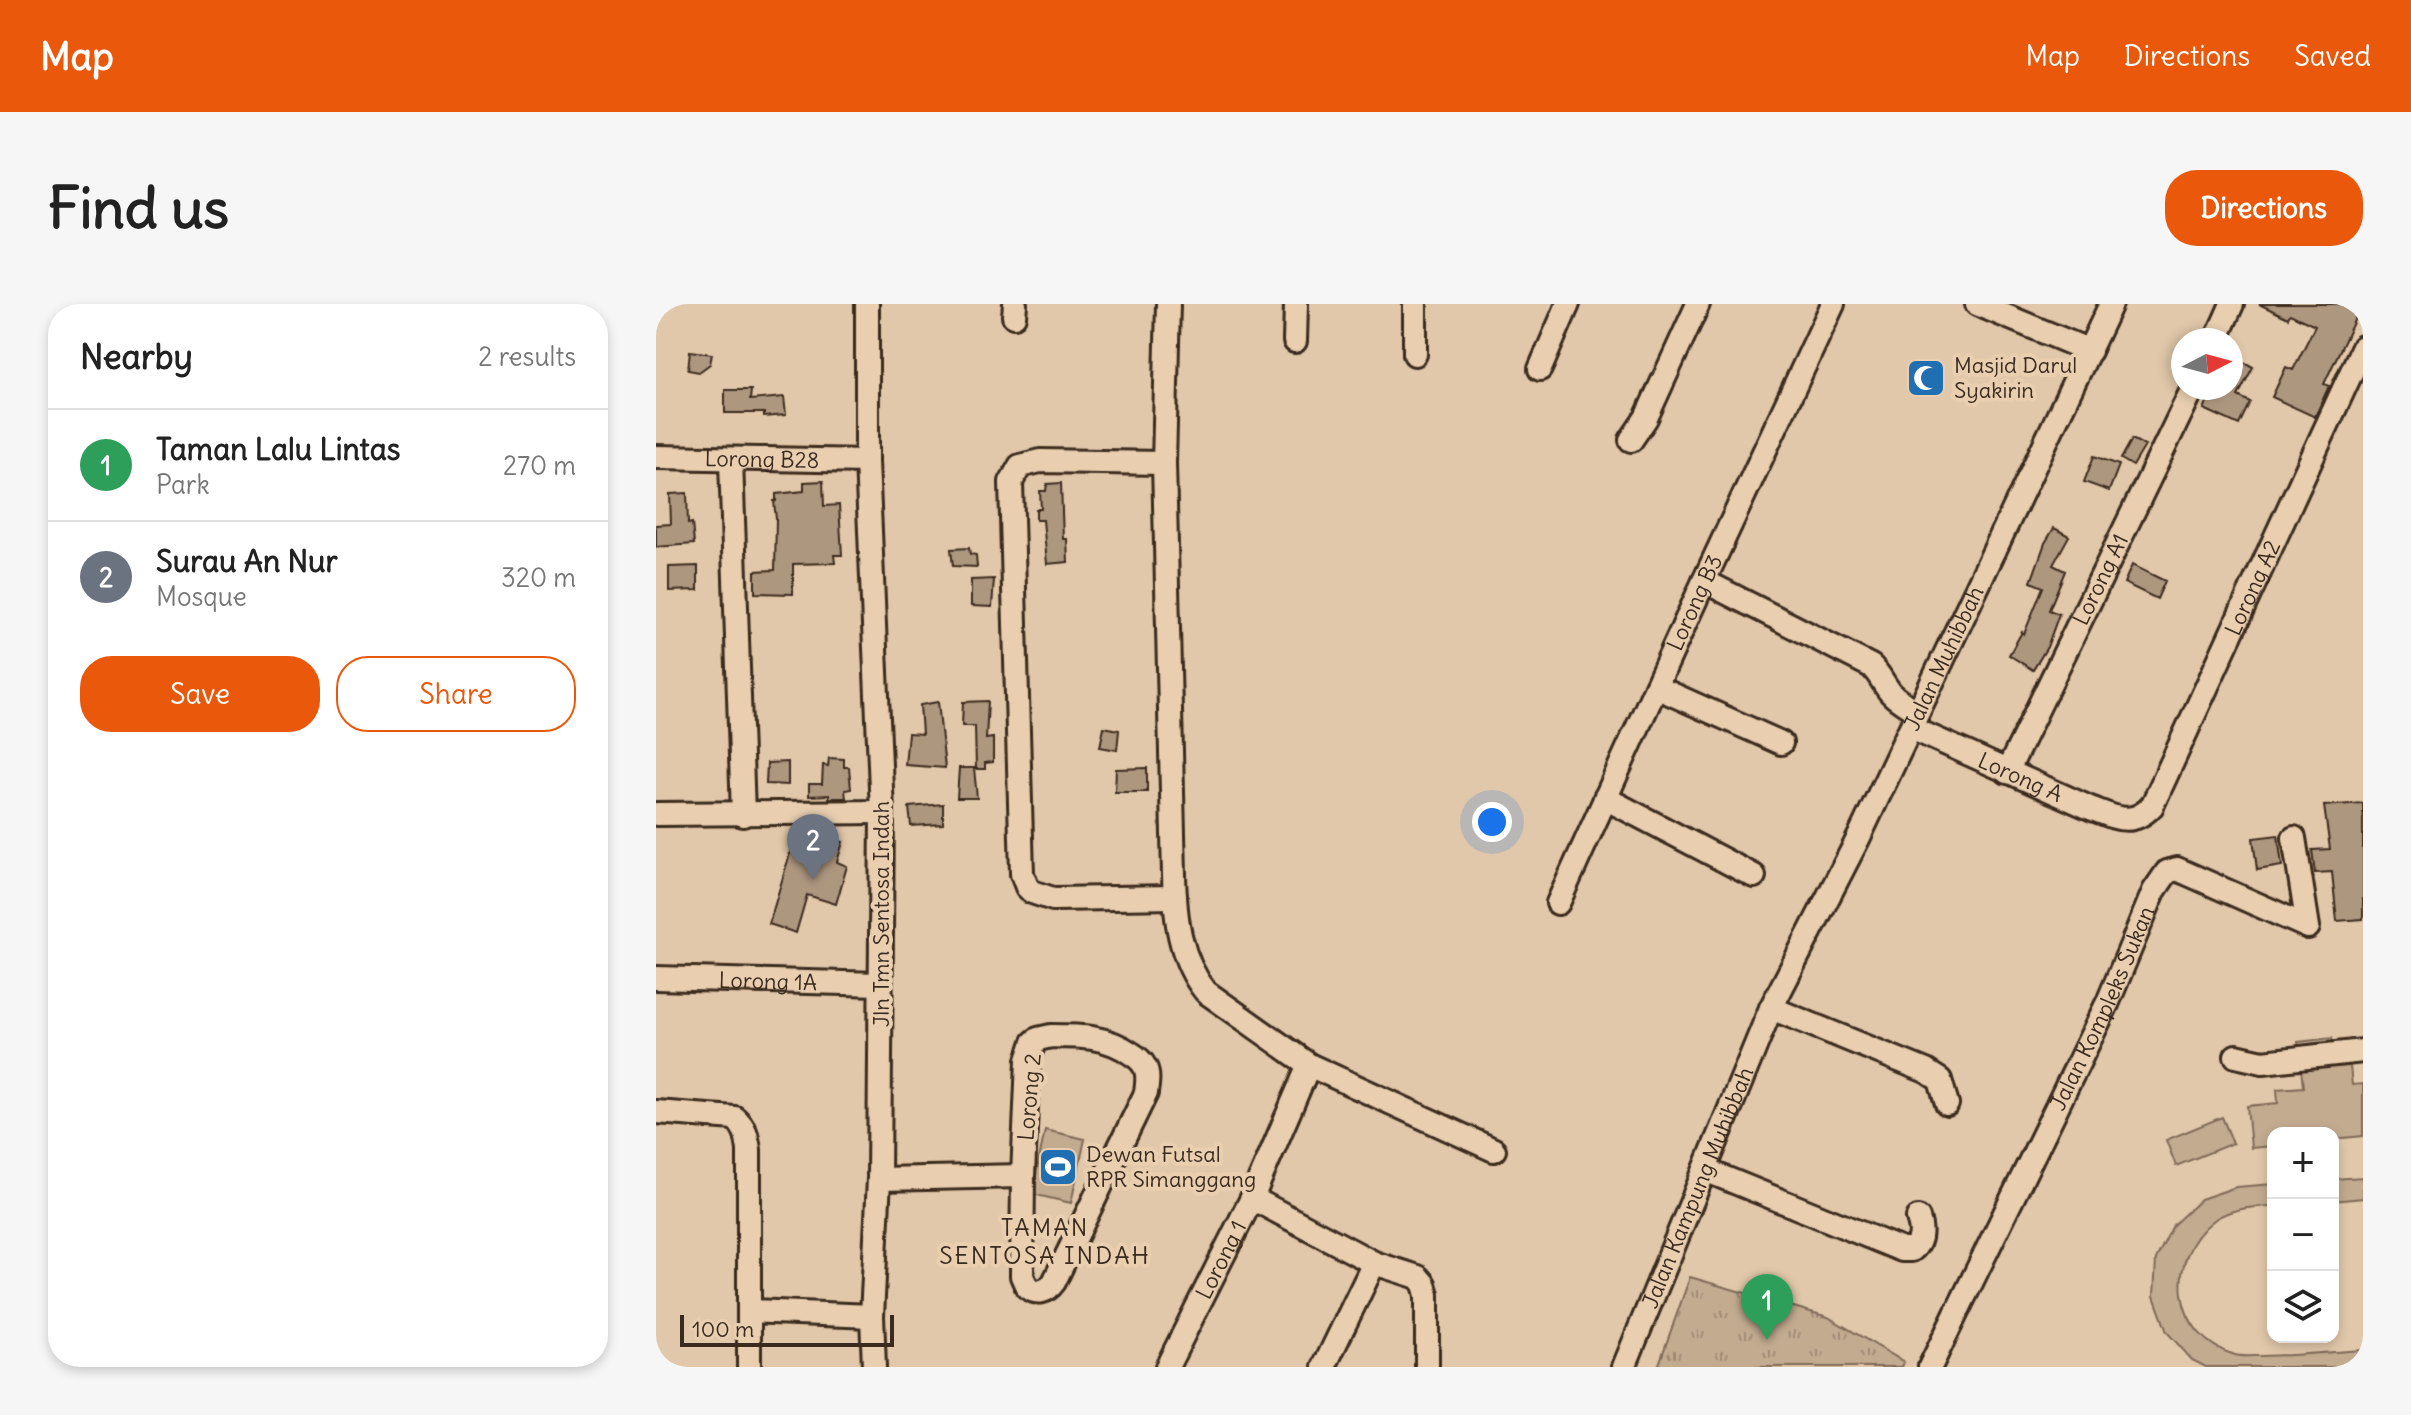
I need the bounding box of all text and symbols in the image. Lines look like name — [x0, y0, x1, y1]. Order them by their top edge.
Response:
text: Map — [40, 33, 114, 80]
text: Map — [2025, 38, 2080, 74]
text: Directions — [2124, 38, 2250, 74]
text: Saved — [2294, 38, 2371, 74]
button: Directions — [2165, 170, 2363, 246]
text: Find us — [48, 173, 229, 243]
north arrow — [2171, 328, 2243, 400]
text: Nearby — [80, 335, 193, 378]
text: 2 results — [478, 340, 576, 373]
place label: Masjid Darul Syakirin — [1954, 351, 2077, 404]
mosque icon: Masjid Darul Syakirin — [1905, 357, 1947, 399]
text: Taman Lalu Lintas — [156, 430, 400, 468]
street label: Lorong B28 — [704, 444, 820, 474]
text: 1 — [101, 449, 111, 482]
text: 270 m — [503, 449, 576, 482]
text: Park — [156, 468, 210, 501]
street label: Lorong A1 — [2066, 529, 2134, 630]
street label: Lorong A2 — [2218, 536, 2286, 640]
text: Surau An Nur — [156, 542, 338, 580]
street label: Lorong B3 — [1660, 550, 1728, 655]
text: 2 — [99, 561, 113, 594]
text: 320 m — [501, 561, 576, 594]
text: Mosque — [156, 580, 247, 613]
street label: Jalan Muhibbah — [1897, 581, 1990, 735]
button: Save — [80, 656, 320, 732]
button: Share — [336, 656, 576, 732]
street label: Lorong A — [1974, 746, 2067, 808]
street label: Jln Tmn Sentosa Indah — [867, 801, 895, 1027]
your location — [1472, 802, 1512, 842]
pin: 2 — [787, 814, 839, 880]
street label: Jalan Kompleks Sukan — [2043, 902, 2160, 1115]
street label: Lorong 1A — [718, 966, 818, 996]
street label: Lorong 2 — [1011, 1052, 1047, 1142]
street label: Jalan Kampung Muhibbah — [1636, 1063, 1759, 1312]
map controls — [2267, 1127, 2339, 1343]
button: + — [2267, 1127, 2339, 1199]
place label: Dewan Futsal RPR Simanggang — [1086, 1140, 1256, 1193]
sports icon: Dewan Futsal RPR Simanggang — [1037, 1146, 1079, 1188]
button: − — [2267, 1199, 2339, 1271]
district label: TAMAN SENTOSA INDAH — [939, 1212, 1151, 1270]
street label: Lorong 1 — [1189, 1216, 1252, 1304]
button: layers — [2267, 1271, 2339, 1343]
pin: 1 — [1741, 1274, 1793, 1340]
scale bar — [680, 1311, 894, 1347]
text: 100 m — [692, 1315, 754, 1343]

